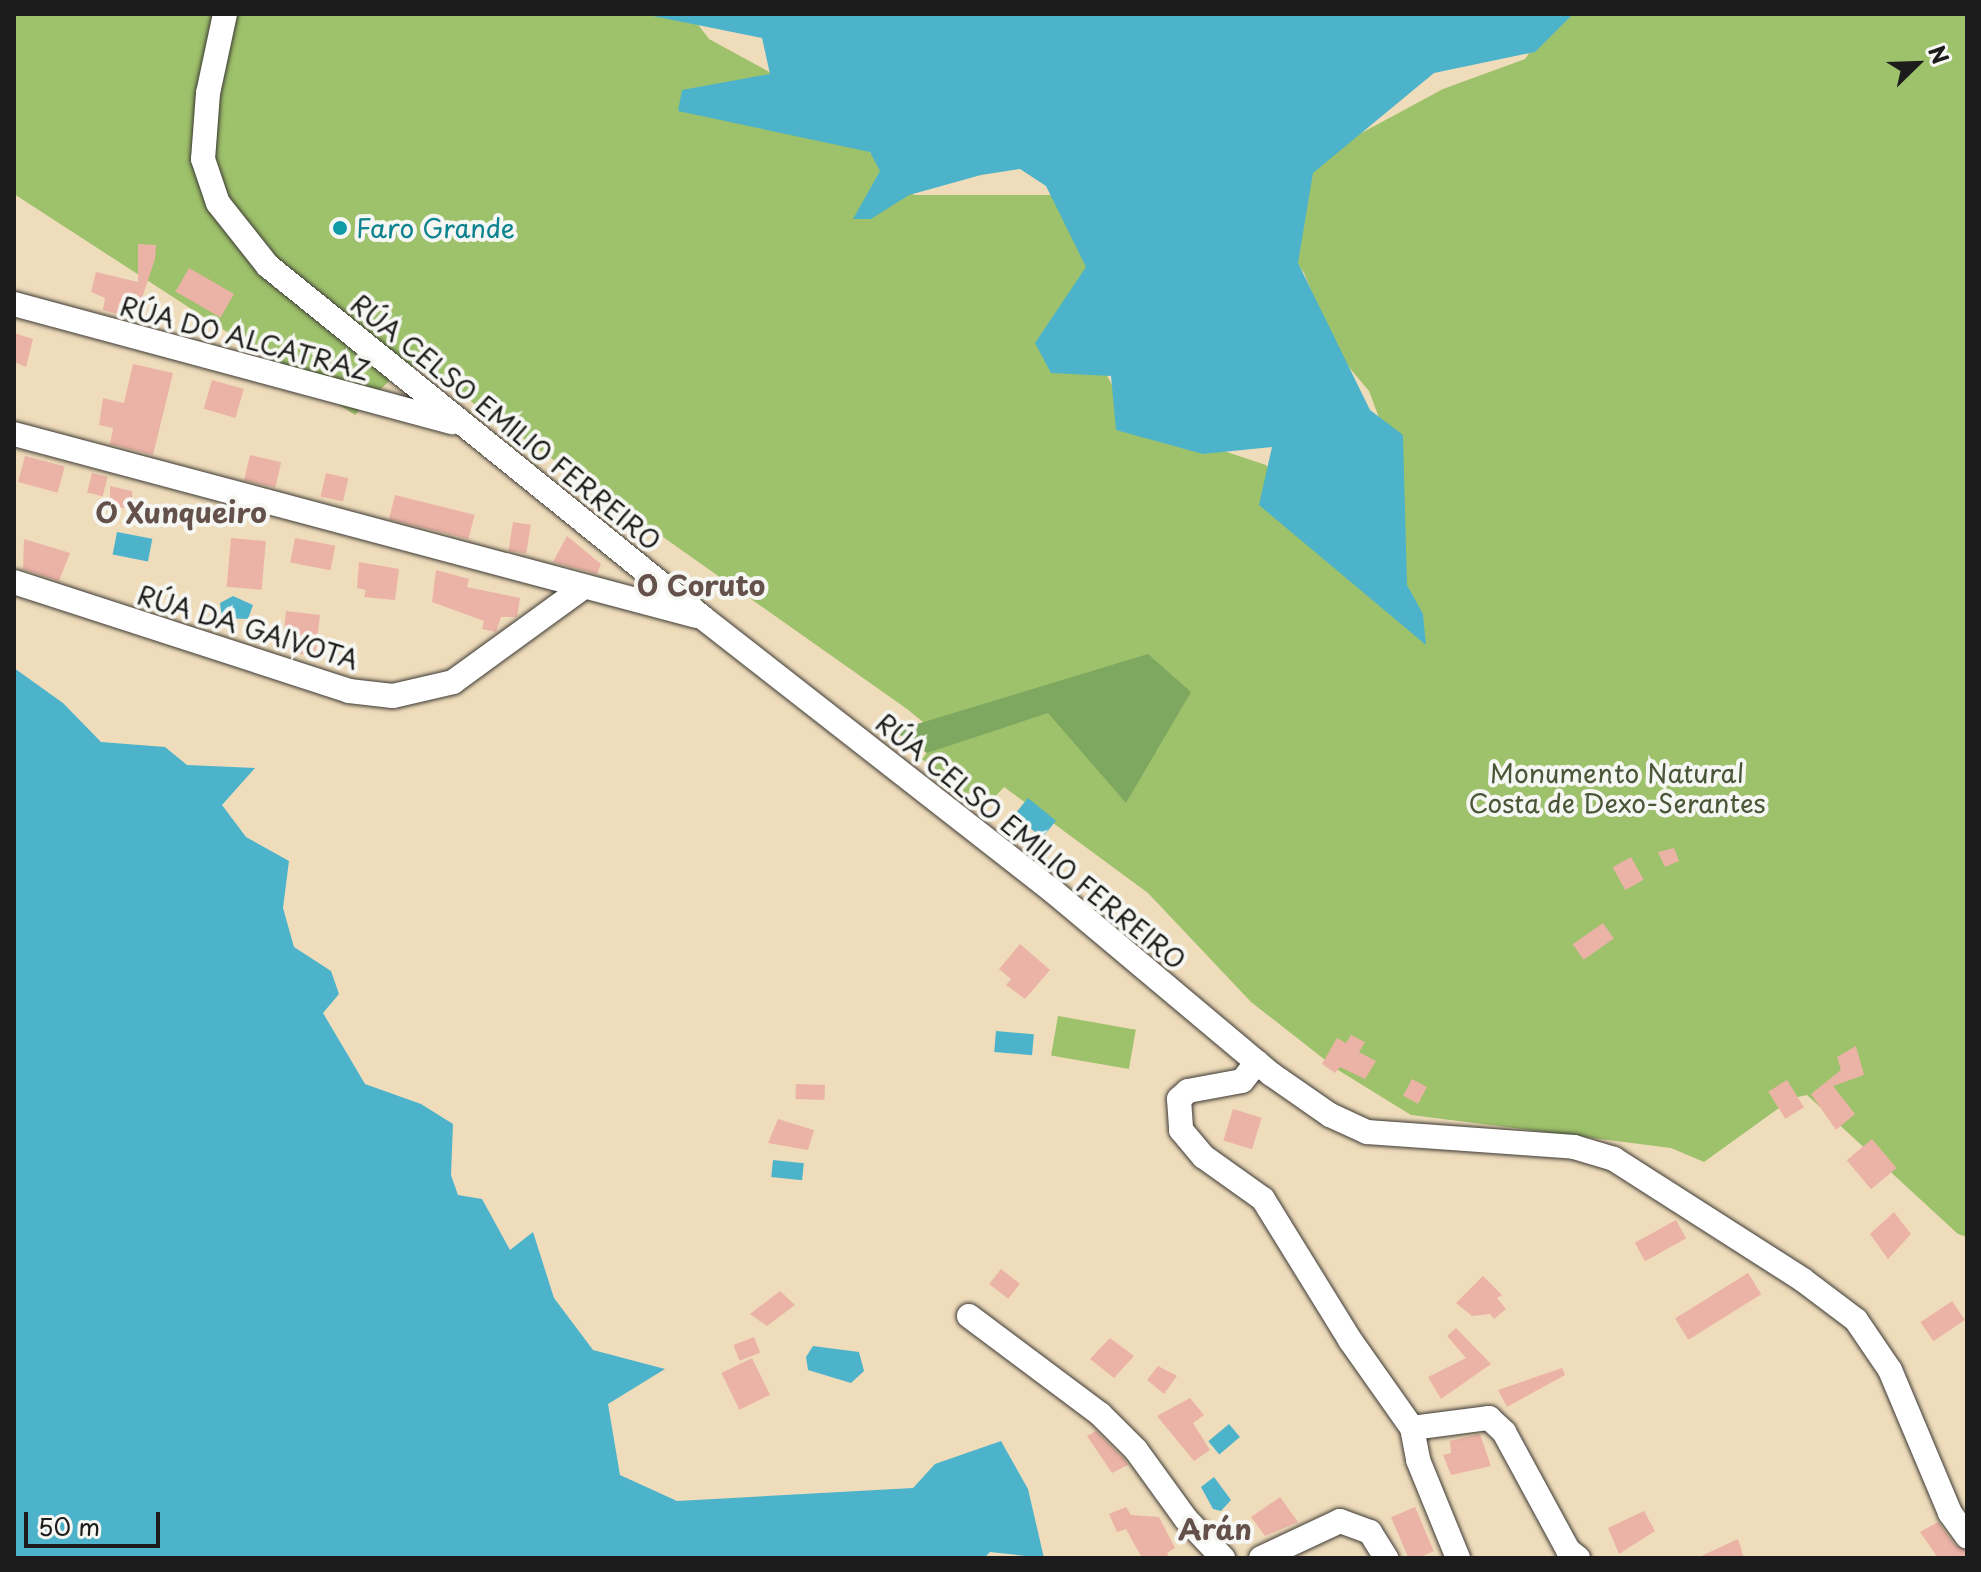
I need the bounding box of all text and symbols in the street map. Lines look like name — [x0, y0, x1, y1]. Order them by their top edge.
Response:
north arrow — [1877, 24, 1957, 104]
text: N — [1921, 40, 1958, 69]
place label: Faro Grande — [356, 212, 513, 244]
marker: Faro Grande — [331, 219, 349, 237]
street label: RÚA CELSO EMILIO FERREIRO — [344, 287, 668, 557]
street label: RÚA DO ALCATRAZ — [115, 289, 375, 387]
district label: O Xunqueiro — [95, 495, 267, 529]
district label: O Coruto — [636, 568, 766, 602]
street label: RÚA DA GAIVOTA — [132, 578, 364, 676]
street label: RÚA CELSO EMILIO FERREIRO — [869, 706, 1193, 976]
park label: Monumento Natural Costa de Dexo-Serantes — [1467, 757, 1767, 818]
scale bar — [28, 1496, 164, 1546]
text: 50 m — [38, 1508, 100, 1544]
district label: Arán — [1178, 1512, 1252, 1546]

